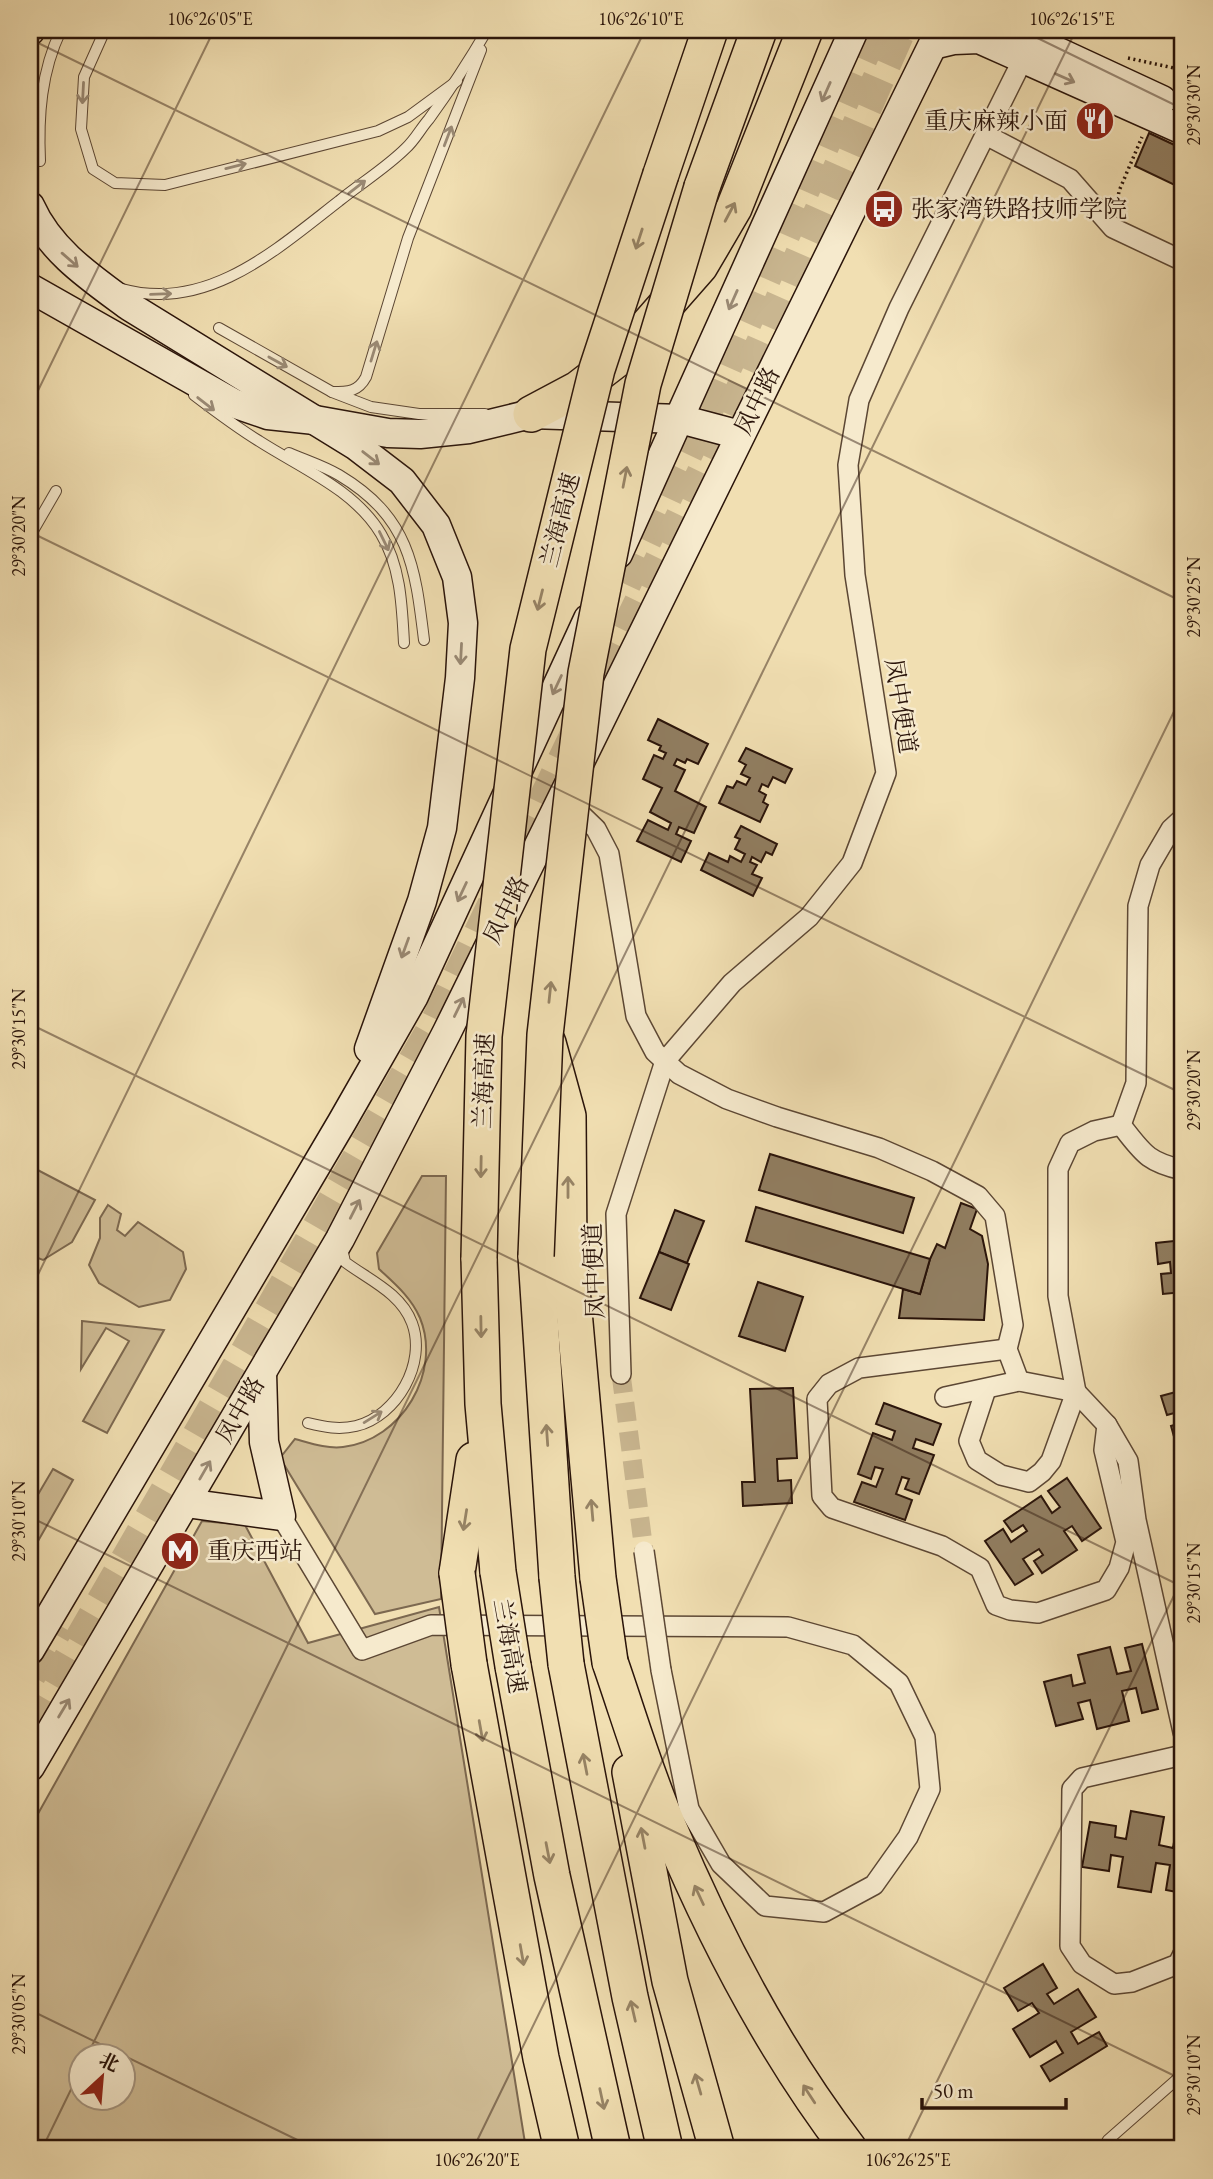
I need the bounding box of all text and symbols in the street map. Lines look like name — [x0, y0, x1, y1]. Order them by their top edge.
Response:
text: 106°26'05"E — [167, 7, 253, 30]
text: 106°26'10"E — [598, 7, 684, 30]
text: 106°26'15"E — [1029, 7, 1115, 30]
text: 29°30'30"N — [1182, 64, 1205, 145]
one-way arrow — [1054, 72, 1076, 85]
one-way arrow — [819, 81, 832, 102]
one-way arrow — [76, 82, 89, 105]
restaurant icon: 重庆麻辣小面 — [1074, 100, 1116, 142]
place label: 重庆麻辣小面 — [924, 105, 1068, 136]
one-way arrow — [442, 125, 455, 147]
one-way arrow — [225, 159, 247, 172]
one-way arrow — [347, 179, 365, 194]
bus stop icon: 张家湾铁路技师学院 — [863, 188, 905, 230]
place label: 张家湾铁路技师学院 — [911, 193, 1127, 224]
one-way arrow — [724, 203, 738, 223]
one-way arrow — [632, 228, 644, 250]
one-way arrow — [61, 252, 79, 268]
one-way arrow — [149, 287, 172, 300]
one-way arrow — [726, 289, 739, 310]
one-way arrow — [368, 340, 381, 362]
one-way arrow — [268, 355, 288, 369]
street label: 凤中路 — [727, 362, 786, 440]
one-way arrow — [196, 397, 215, 412]
one-way arrow — [362, 450, 380, 465]
one-way arrow — [618, 466, 632, 489]
street label: 兰海高速 — [533, 470, 586, 570]
text: 29°30'20"N — [7, 495, 30, 576]
one-way arrow — [377, 530, 391, 551]
text: 29°30'25"N — [1182, 556, 1205, 637]
one-way arrow — [533, 588, 546, 611]
one-way arrow — [454, 642, 467, 665]
street label: 凤中便道 — [879, 656, 924, 756]
one-way arrow — [550, 674, 564, 695]
street label: 凤中路 — [476, 871, 535, 949]
one-way arrow — [455, 881, 468, 902]
one-way arrow — [398, 937, 410, 959]
one-way arrow — [544, 982, 557, 1004]
text: 29°30'15"N — [7, 988, 30, 1069]
one-way arrow — [452, 997, 466, 1018]
street label: 兰海高速 — [466, 1032, 501, 1129]
text: 29°30'20"N — [1182, 1049, 1205, 1130]
one-way arrow — [475, 1155, 488, 1178]
one-way arrow — [561, 1176, 575, 1199]
one-way arrow — [349, 1200, 363, 1220]
street label: 凤中便道 — [576, 1223, 611, 1320]
one-way arrow — [474, 1315, 487, 1338]
street label: 凤中路 — [208, 1371, 271, 1449]
one-way arrow — [363, 1410, 382, 1425]
one-way arrow — [541, 1424, 554, 1447]
one-way arrow — [198, 1461, 212, 1481]
text: 29°30'10"N — [7, 1480, 30, 1561]
one-way arrow — [585, 1499, 598, 1522]
one-way arrow — [458, 1509, 471, 1531]
metro station icon: 重庆西站 — [159, 1530, 201, 1572]
place label: 重庆西站 — [207, 1535, 303, 1566]
text: 29°30'15"N — [1182, 1542, 1205, 1623]
street label: 兰海高速 — [487, 1596, 534, 1696]
one-way arrow — [58, 1699, 72, 1719]
one-way arrow — [475, 1719, 488, 1742]
one-way arrow — [578, 1753, 592, 1776]
one-way arrow — [636, 1827, 649, 1850]
one-way arrow — [542, 1841, 555, 1864]
one-way arrow — [692, 1885, 705, 1906]
one-way arrow — [516, 1943, 530, 1966]
text: 29°30'05"N — [7, 1973, 30, 2054]
one-way arrow — [626, 2000, 639, 2023]
text: 29°30'10"N — [1182, 2034, 1205, 2115]
north arrow — [66, 2042, 136, 2112]
text: 北 — [95, 2047, 123, 2078]
scale bar — [922, 2067, 1066, 2111]
one-way arrow — [691, 2073, 704, 2095]
text: 50 m — [933, 2077, 974, 2104]
one-way arrow — [802, 2085, 816, 2104]
one-way arrow — [596, 2088, 609, 2110]
text: 106°26'20"E — [434, 2148, 520, 2171]
text: 106°26'25"E — [865, 2148, 951, 2171]

